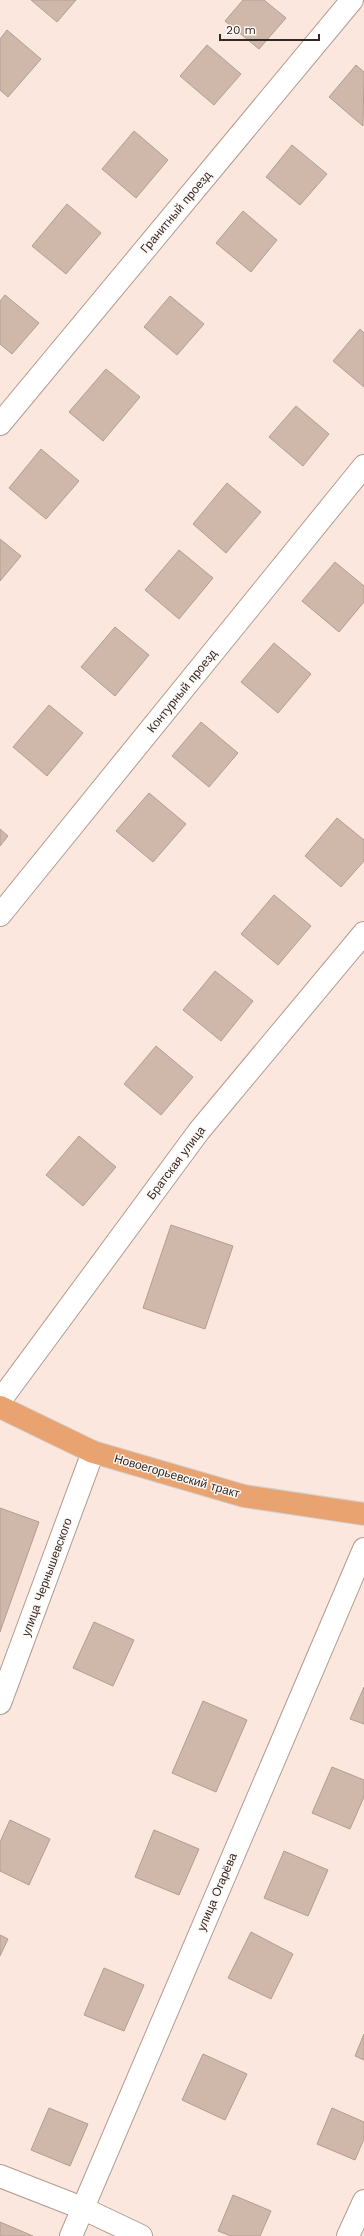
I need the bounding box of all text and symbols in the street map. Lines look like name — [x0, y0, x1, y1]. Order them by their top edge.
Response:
scale bar — [220, 16, 319, 42]
text: 20 m — [226, 23, 256, 37]
street label: Гранитный проезд — [138, 168, 214, 256]
street label: Контурный проезд — [144, 647, 220, 735]
street label: Братская улица — [144, 1123, 208, 1202]
street label: Новоегорьевский тракт — [113, 1451, 242, 1501]
street label: улица Чернышевского — [19, 1516, 75, 1638]
street label: улица Огарёва — [194, 1851, 240, 1933]

